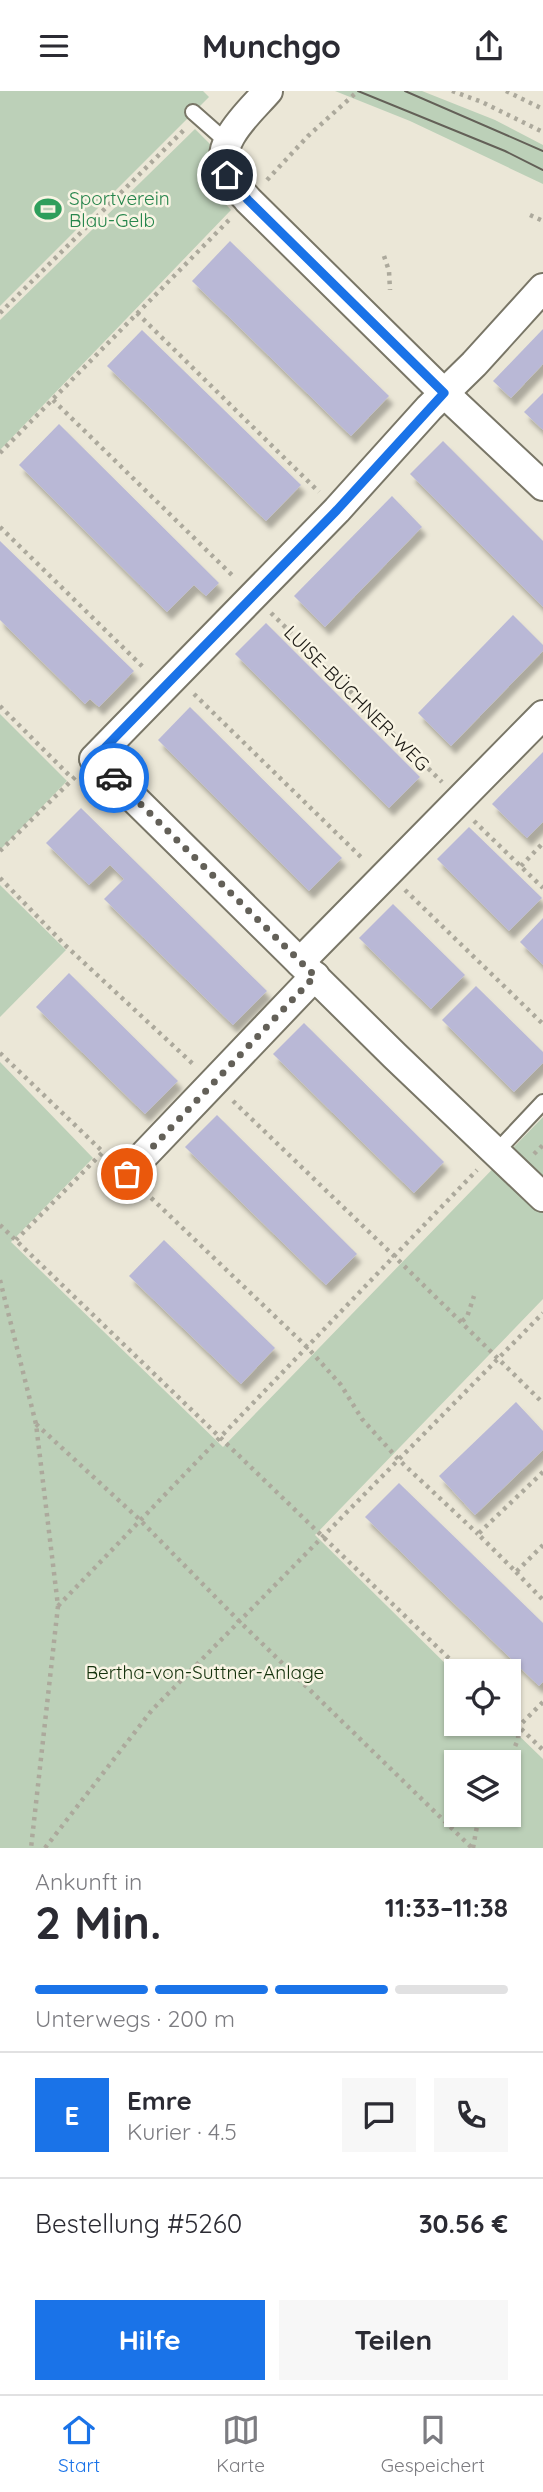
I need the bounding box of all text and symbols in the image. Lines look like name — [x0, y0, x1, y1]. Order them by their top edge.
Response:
text: Munchgo — [202, 26, 341, 66]
icon: menu — [35, 27, 73, 65]
icon: share — [470, 27, 508, 65]
pin — [197, 145, 257, 205]
icon: home — [208, 156, 246, 194]
place label: Sportverein Blau-Gelb — [69, 186, 170, 232]
sports icon: Sportverein Blau-Gelb — [33, 194, 63, 224]
street label: LUISE-BÜCHNER-WEG — [279, 620, 435, 776]
courier — [79, 743, 149, 813]
icon: car — [95, 759, 133, 797]
pin — [97, 1144, 157, 1204]
icon: bag — [108, 1155, 146, 1193]
map controls — [444, 1659, 521, 1827]
button: locate — [444, 1659, 521, 1736]
park label: Bertha-von-Suttner-Anlage — [86, 1660, 324, 1684]
button: layers — [444, 1750, 521, 1827]
text: Ankunft in — [35, 1867, 142, 1896]
text: 11:33–11:38 — [385, 1891, 508, 1924]
text: 2 Min. — [35, 1893, 161, 1951]
text: Unterwegs · 200 m — [35, 2004, 235, 2033]
button: chat — [342, 2078, 416, 2152]
button: phone — [434, 2078, 508, 2152]
text: Emre — [127, 2084, 192, 2117]
text: E — [65, 2099, 79, 2132]
text: Kurier · 4.5 — [127, 2117, 237, 2146]
text: Bestellung #5260 — [35, 2207, 242, 2240]
text: 30.56 € — [419, 2207, 508, 2240]
button: Hilfe — [35, 2300, 265, 2380]
button: Teilen — [279, 2300, 508, 2380]
tab: Start — [58, 2411, 100, 2477]
tab: Karte — [216, 2411, 265, 2477]
tab: Gespeichert — [381, 2411, 485, 2477]

